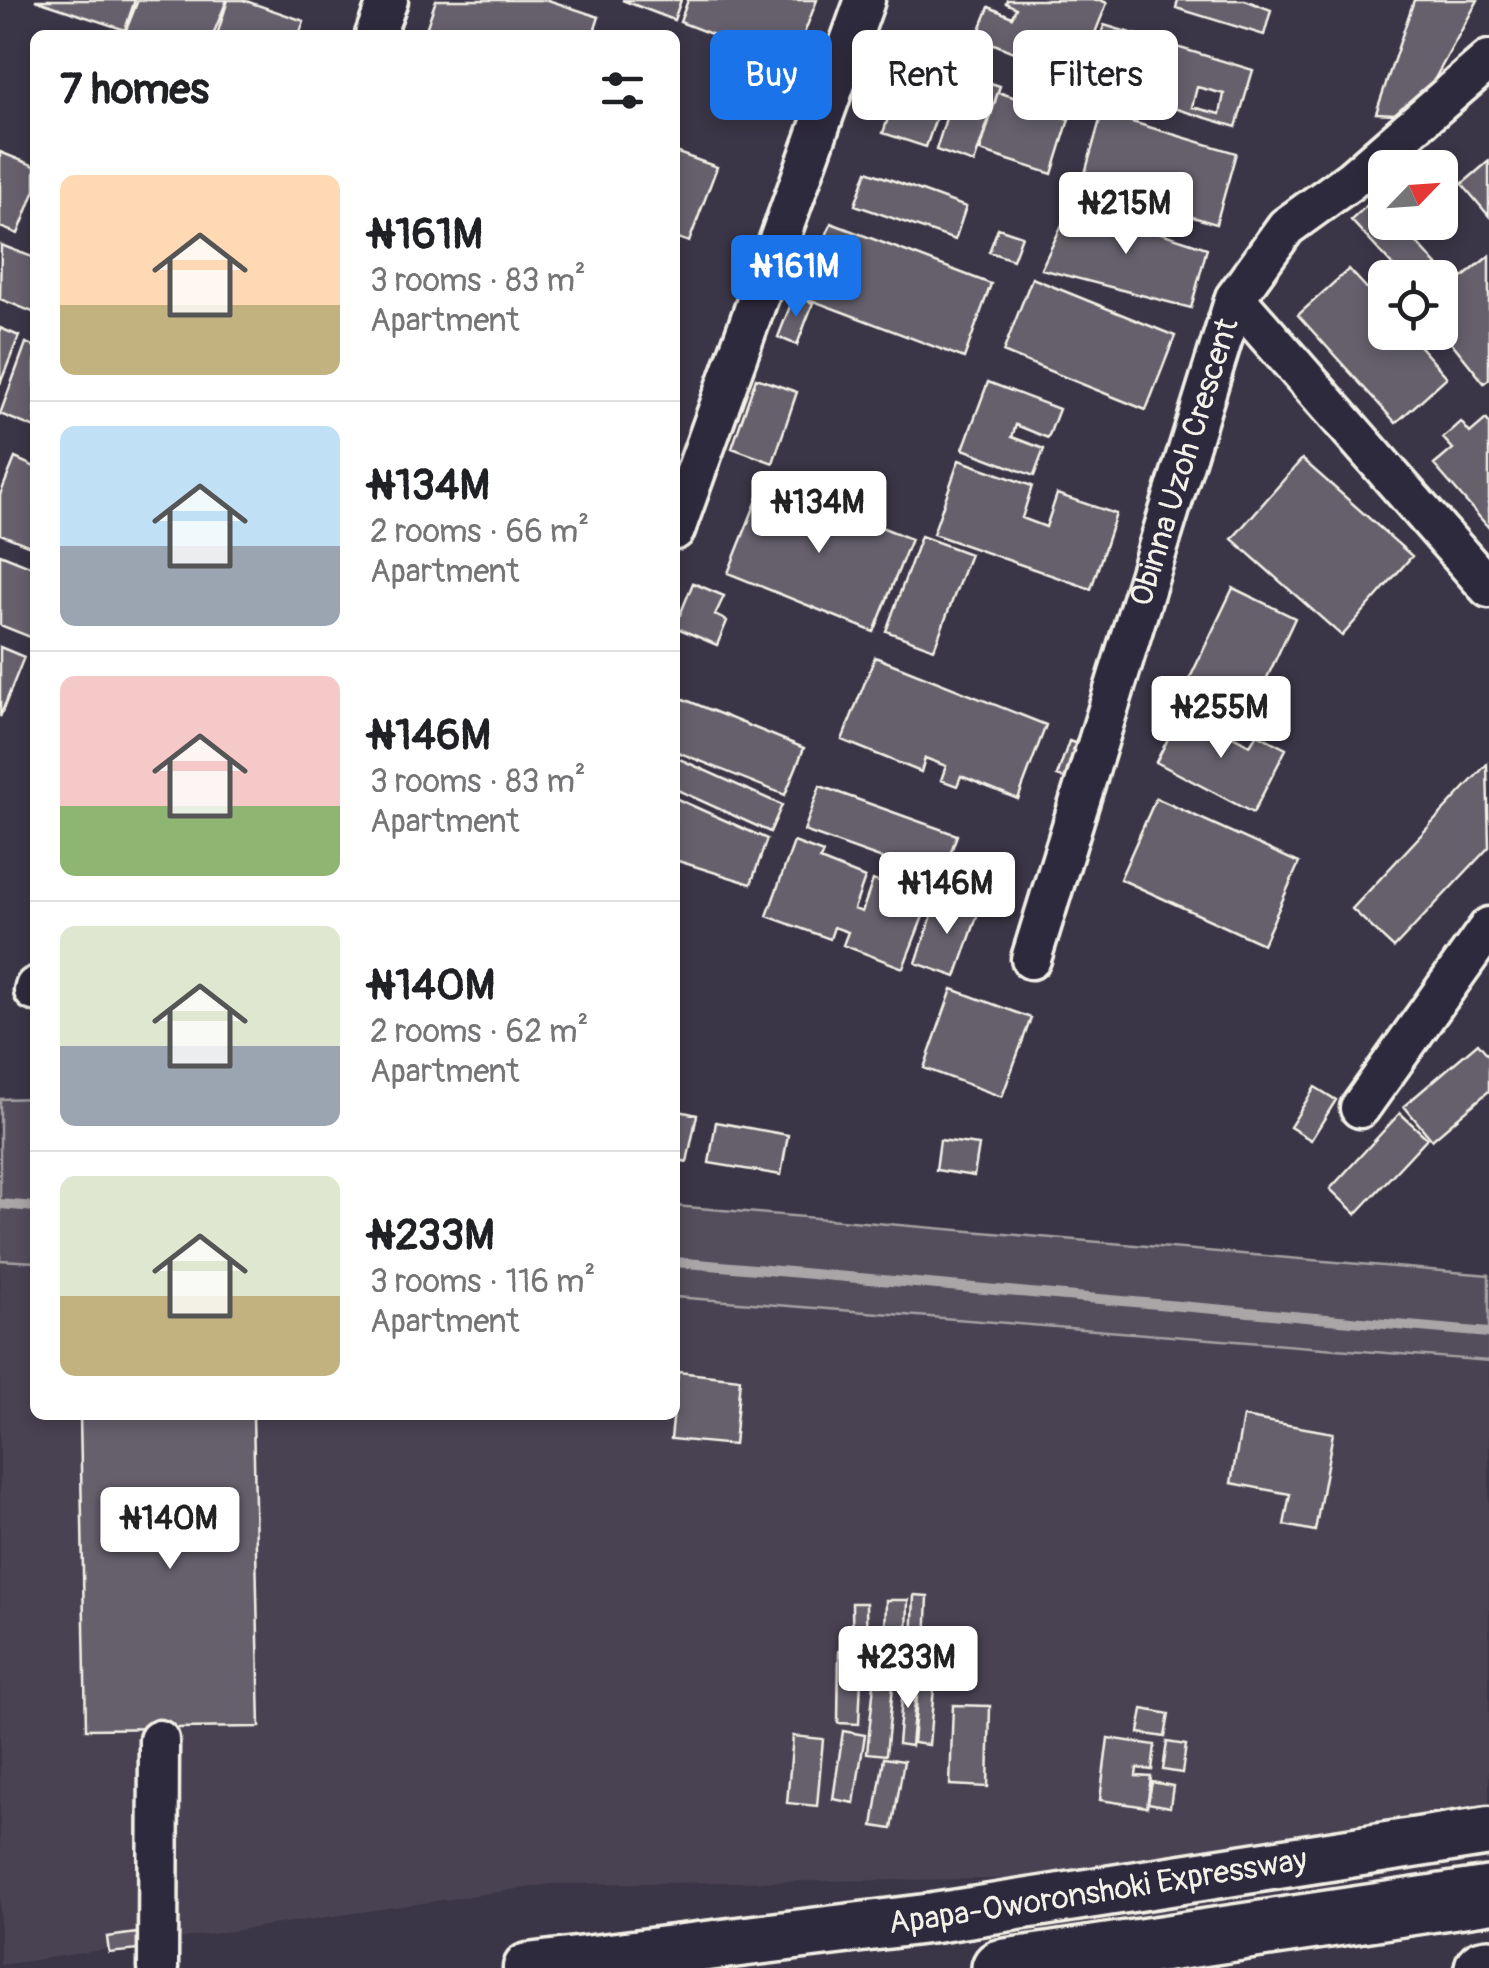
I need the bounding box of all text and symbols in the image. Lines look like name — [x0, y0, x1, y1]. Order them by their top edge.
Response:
chip: Buy — [710, 30, 832, 120]
chip: Rent — [852, 30, 993, 120]
chip: Filters — [1013, 30, 1178, 120]
icon: filters — [595, 63, 650, 118]
text: 7 homes — [60, 64, 209, 116]
north arrow — [1368, 150, 1458, 240]
map controls — [1368, 150, 1458, 350]
pin: ₦215M — [1056, 172, 1196, 257]
text: ₦215M — [1081, 184, 1171, 224]
text: ₦161M — [370, 209, 483, 261]
icon: home — [140, 215, 260, 335]
pin: ₦161M — [726, 235, 866, 320]
text: ₦161M — [753, 247, 839, 287]
button: locate — [1368, 260, 1458, 350]
text: 3 rooms · 83 m² — [370, 261, 586, 301]
text: Apartment — [370, 301, 519, 341]
street label: Obinna Uzoh Crescent — [1121, 313, 1248, 611]
text: ₦134M — [370, 460, 490, 512]
icon: home — [140, 466, 260, 586]
pin: ₦134M — [749, 471, 889, 556]
text: ₦134M — [773, 483, 865, 523]
text: 2 rooms · 66 m² — [370, 512, 589, 552]
text: Apartment — [370, 552, 519, 592]
pin: ₦255M — [1151, 676, 1291, 761]
text: ₦255M — [1174, 688, 1268, 728]
text: ₦146M — [370, 710, 491, 762]
icon: home — [140, 716, 260, 836]
text: 3 rooms · 83 m² — [370, 762, 586, 802]
text: Apartment — [370, 802, 519, 842]
pin: ₦146M — [877, 852, 1017, 937]
text: ₦146M — [901, 864, 993, 904]
text: ₦140M — [370, 960, 495, 1012]
icon: home — [140, 966, 260, 1086]
text: 2 rooms · 62 m² — [370, 1012, 588, 1052]
text: Apartment — [370, 1052, 519, 1092]
text: ₦233M — [370, 1210, 495, 1262]
icon: home — [140, 1216, 260, 1336]
text: 3 rooms · 116 m² — [370, 1262, 595, 1302]
text: Apartment — [370, 1302, 519, 1342]
pin: ₦140M — [100, 1487, 240, 1572]
text: ₦140M — [122, 1499, 218, 1539]
pin: ₦233M — [838, 1626, 978, 1711]
text: ₦233M — [861, 1638, 955, 1678]
street label: Apapa-Oworonshoki Expressway — [886, 1840, 1310, 1943]

